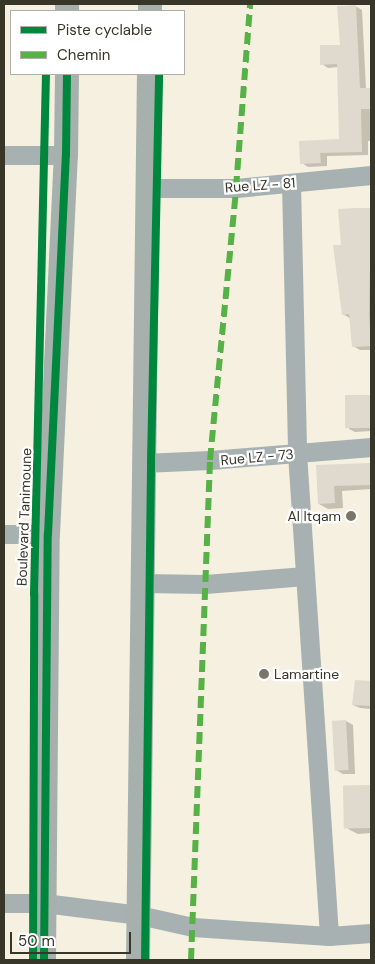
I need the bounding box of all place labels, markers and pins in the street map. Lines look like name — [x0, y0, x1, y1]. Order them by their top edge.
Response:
place label: Al Itqam — [287, 508, 341, 524]
marker: Al Itqam — [345, 510, 357, 522]
place label: Lamartine — [274, 666, 339, 682]
marker: Lamartine — [258, 668, 270, 680]

